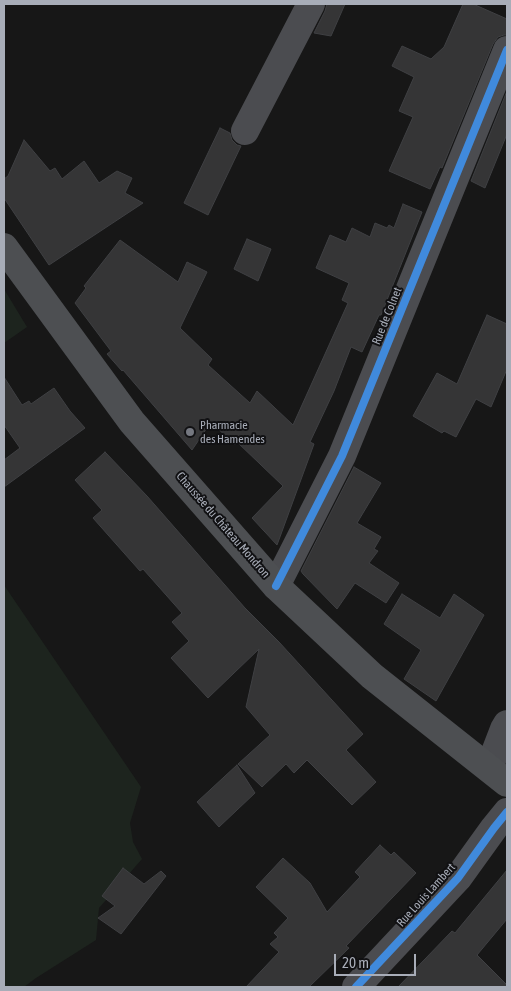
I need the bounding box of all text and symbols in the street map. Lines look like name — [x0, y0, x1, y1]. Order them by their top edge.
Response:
street label: Rue de Colnet — [369, 285, 405, 347]
place label: Pharmacie des Hamendes — [200, 418, 265, 446]
marker: Pharmacie des Hamendes — [184, 426, 196, 438]
street label: Chaussée du Château Mondron — [173, 469, 273, 581]
street label: Rue Louis Lambert — [394, 860, 458, 930]
scale bar — [336, 944, 418, 976]
text: 20 m — [342, 954, 369, 971]

